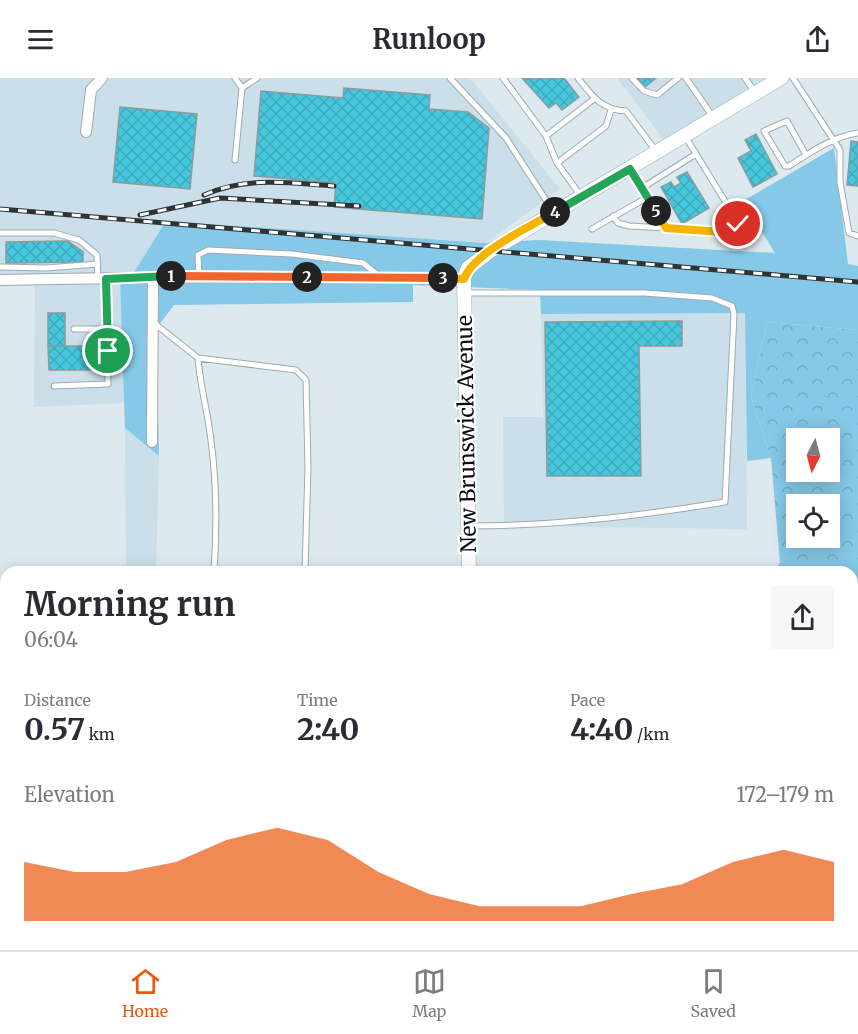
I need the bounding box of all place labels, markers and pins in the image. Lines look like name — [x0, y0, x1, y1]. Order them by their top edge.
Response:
pin: 5 — [641, 196, 671, 226]
pin: 4 — [540, 197, 570, 227]
pin — [712, 198, 763, 249]
pin: 1 — [156, 261, 186, 291]
pin: 2 — [292, 262, 322, 292]
pin: 3 — [428, 263, 458, 293]
pin — [82, 325, 133, 376]

